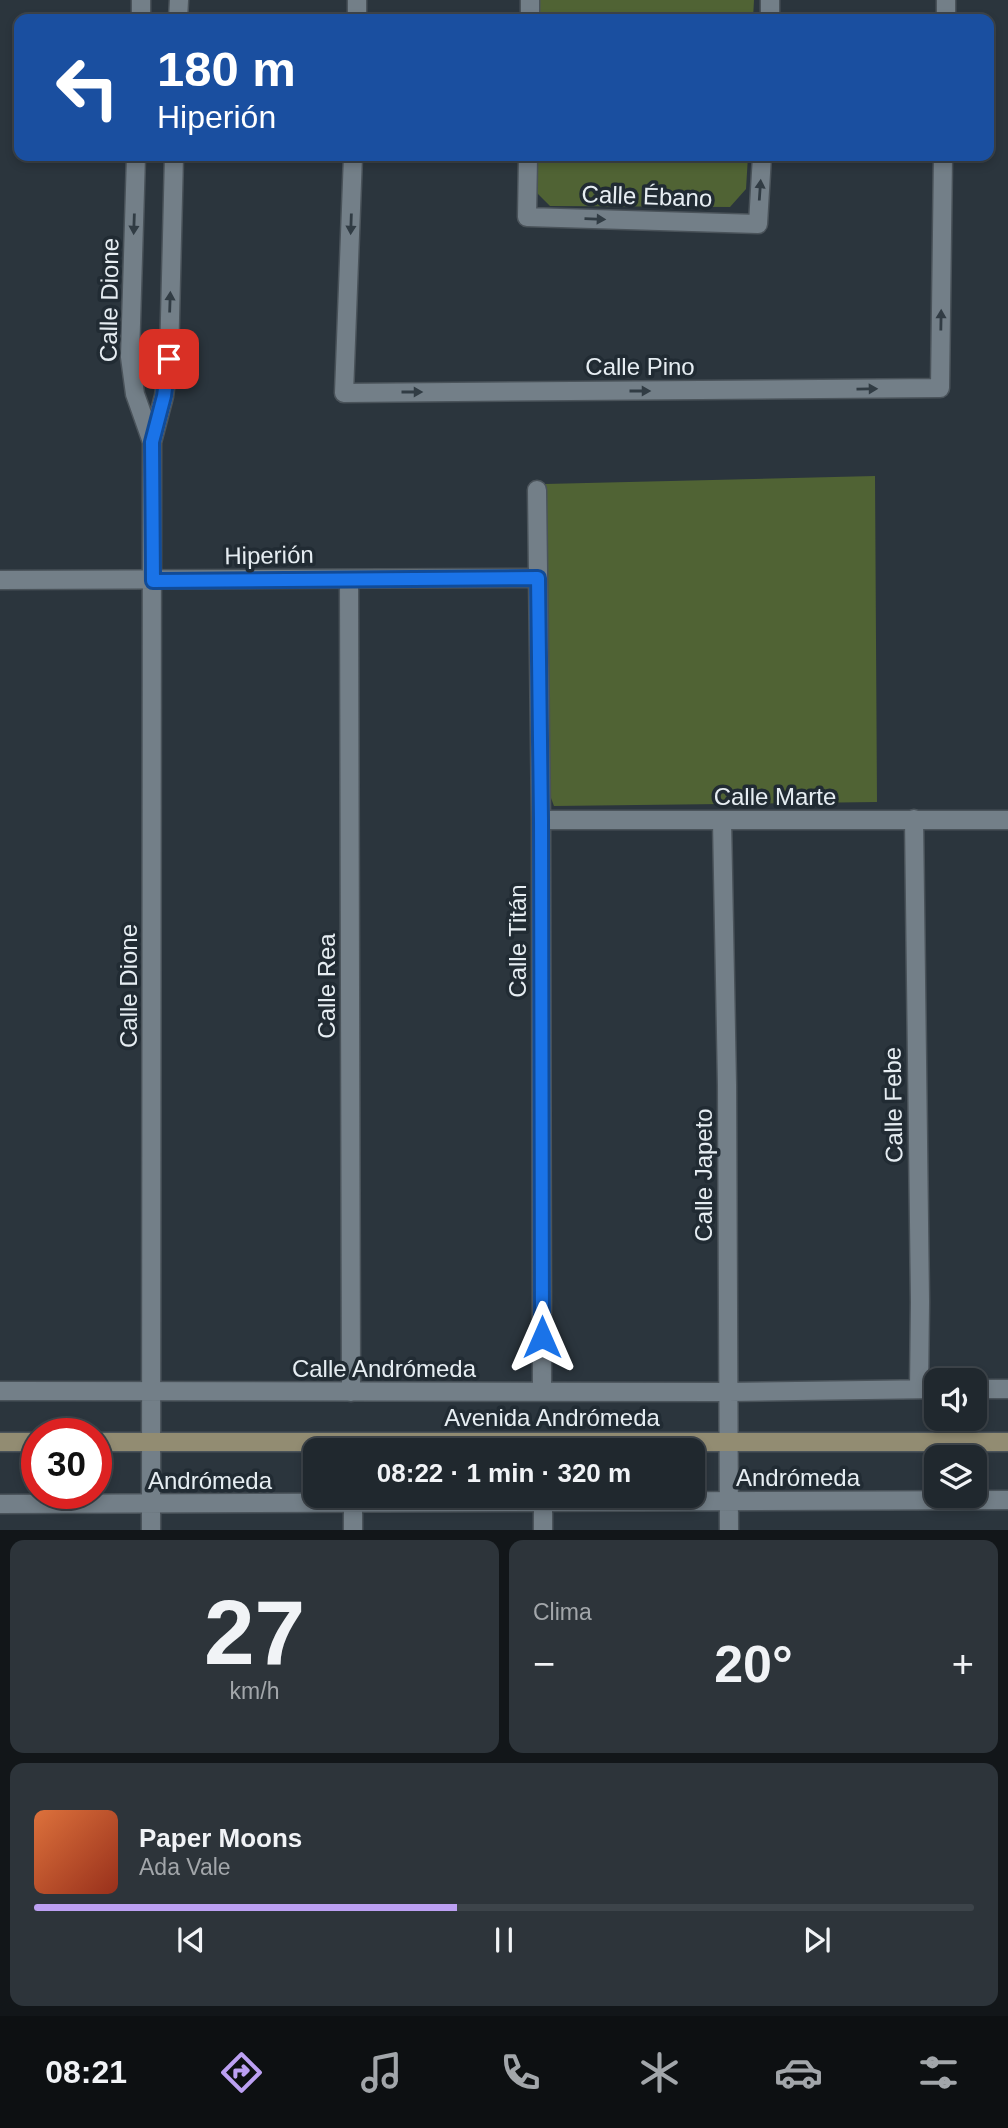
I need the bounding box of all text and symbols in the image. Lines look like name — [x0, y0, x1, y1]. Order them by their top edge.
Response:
icon: left — [42, 42, 133, 133]
text: 180 m — [157, 42, 296, 96]
text: Hiperión — [157, 99, 276, 135]
one-way arrow — [755, 179, 766, 201]
street label: Calle Ébano — [581, 180, 713, 212]
one-way arrow — [129, 213, 140, 235]
one-way arrow — [345, 213, 356, 235]
one-way arrow — [584, 213, 606, 225]
street label: Calle Dione — [94, 238, 124, 362]
one-way arrow — [165, 291, 176, 313]
one-way arrow — [935, 308, 947, 330]
pin — [139, 329, 199, 389]
icon: arrive — [150, 340, 188, 378]
street label: Calle Pino — [585, 353, 695, 380]
one-way arrow — [857, 383, 879, 394]
one-way arrow — [629, 385, 651, 396]
one-way arrow — [402, 386, 424, 398]
street label: Hiperión — [224, 541, 314, 569]
street label: Calle Marte — [714, 783, 836, 810]
street label: Calle Titán — [504, 884, 531, 998]
street label: Calle Dione — [115, 924, 142, 1048]
street label: Calle Rea — [313, 933, 340, 1039]
street label: Calle Febe — [878, 1047, 908, 1163]
street label: Calle Japeto — [690, 1108, 717, 1242]
position arrow — [505, 1300, 579, 1374]
street label: Calle Andrómeda — [292, 1355, 477, 1382]
map controls — [924, 1368, 987, 1508]
button: sound — [924, 1368, 987, 1431]
street label: Avenida Andrómeda — [444, 1404, 661, 1431]
speed limit sign: 30 — [21, 1418, 112, 1509]
button: layers — [924, 1445, 987, 1508]
text: 08:22 · 1 min · 320 m — [377, 1458, 631, 1488]
street label: Andrómeda — [736, 1464, 861, 1491]
street label: Andrómeda — [148, 1467, 273, 1494]
text: 27 — [204, 1582, 305, 1683]
text: Clima — [533, 1599, 592, 1625]
text: 20° — [714, 1635, 793, 1693]
text: − — [533, 1643, 555, 1685]
text: + — [952, 1643, 974, 1685]
text: km/h — [230, 1678, 279, 1704]
text: Paper Moons — [139, 1823, 302, 1853]
text: Ada Vale — [139, 1854, 231, 1880]
icon: previous — [172, 1921, 210, 1959]
icon: pause — [485, 1921, 523, 1959]
icon: next — [798, 1921, 836, 1959]
icon: directions — [217, 2048, 266, 2097]
icon: music — [357, 2048, 406, 2097]
icon: phone — [496, 2048, 545, 2097]
icon: climate — [635, 2048, 684, 2097]
icon: car — [774, 2048, 823, 2097]
icon: filters — [914, 2048, 963, 2097]
text: 08:21 — [45, 2054, 127, 2090]

